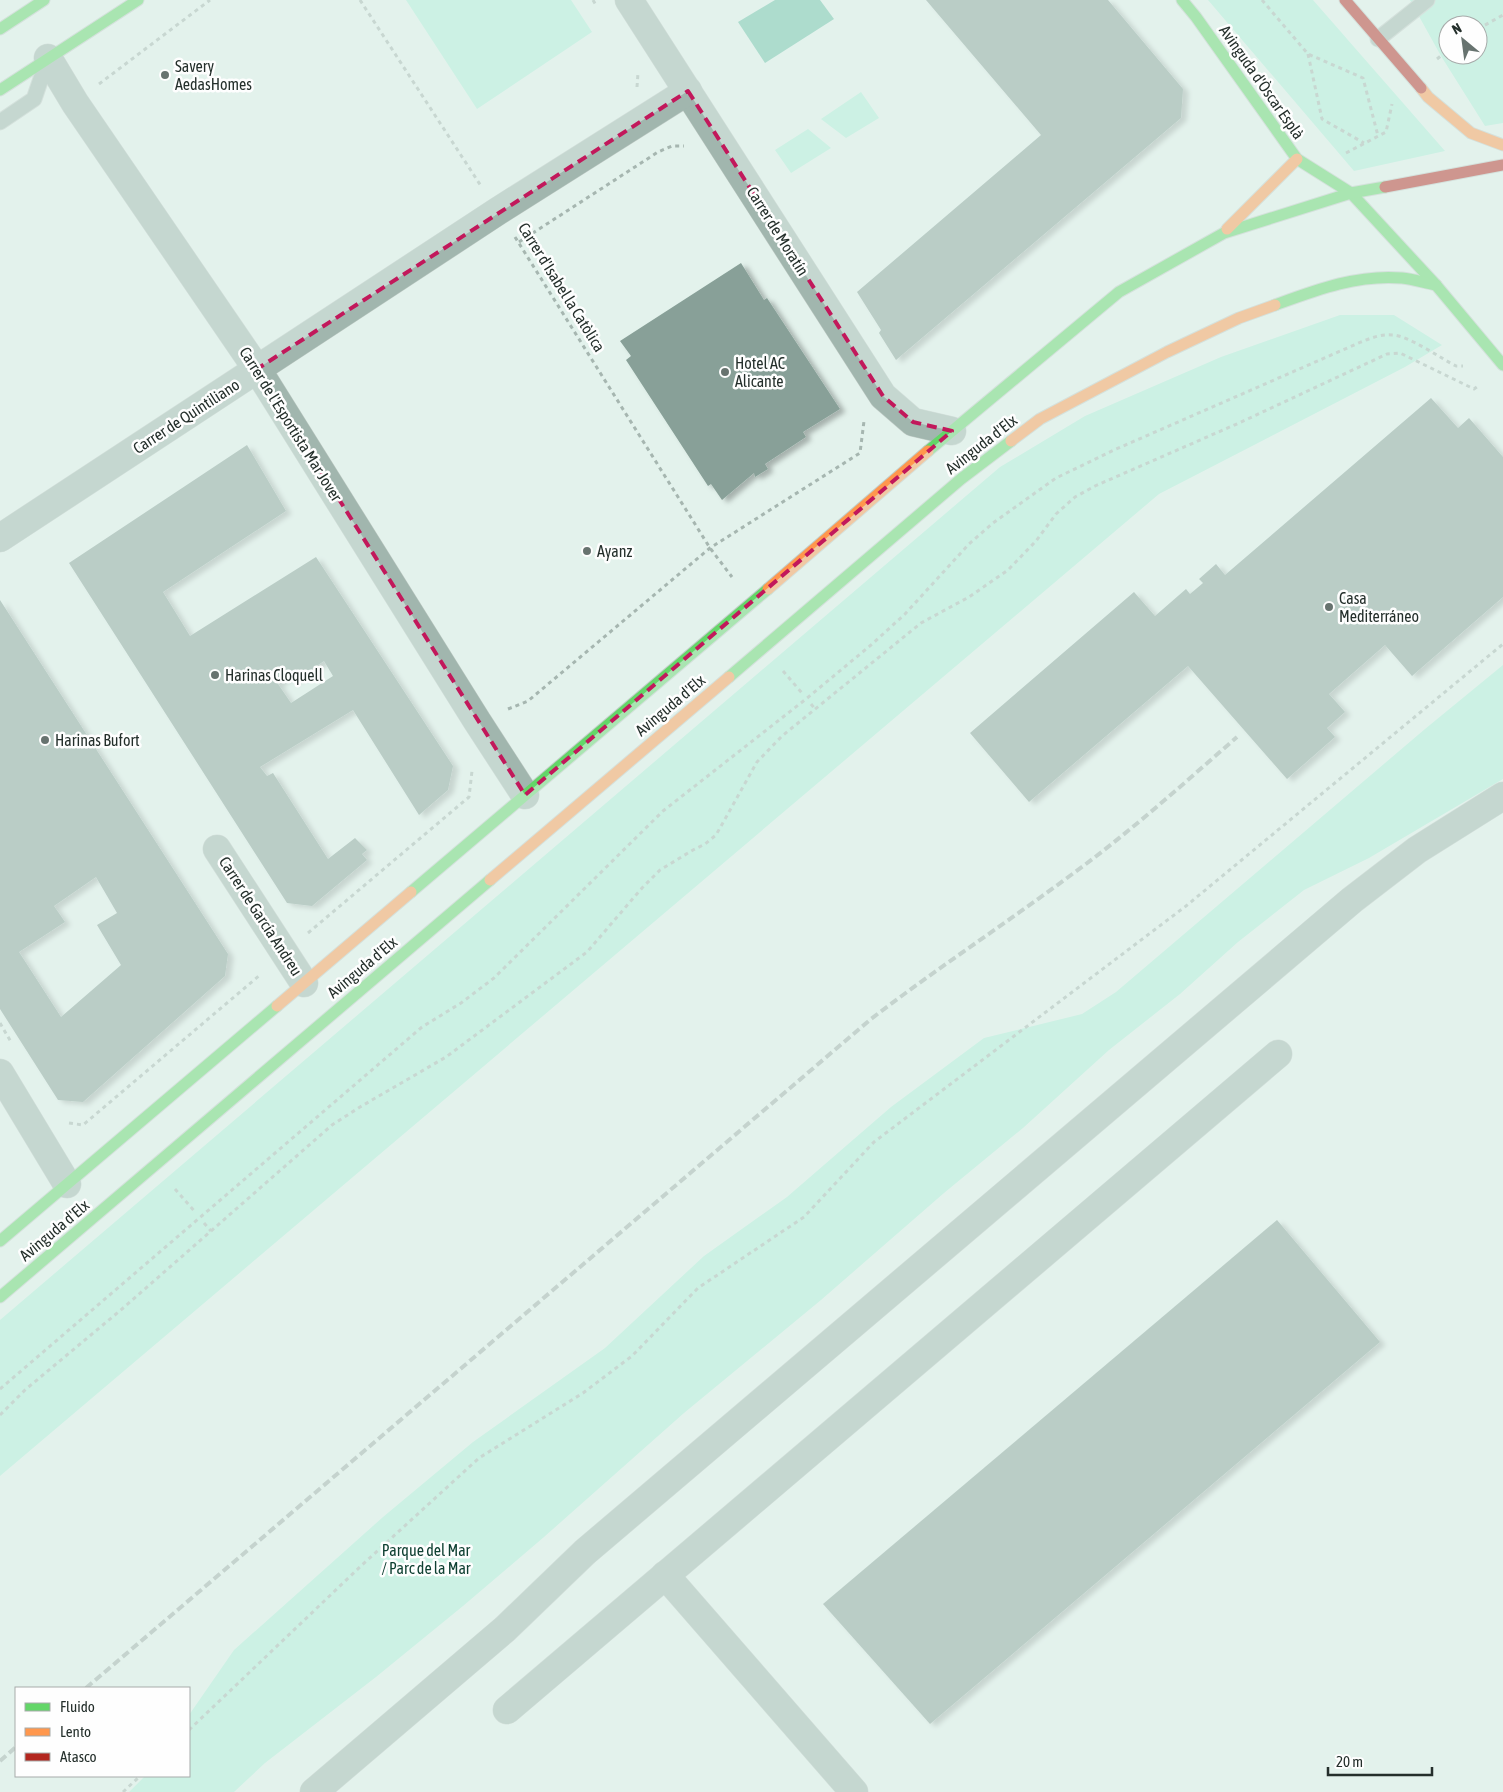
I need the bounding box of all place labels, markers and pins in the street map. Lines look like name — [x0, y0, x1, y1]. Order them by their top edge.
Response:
place label: Savery AedasHomes — [175, 57, 252, 93]
marker: Savery AedasHomes — [159, 69, 171, 81]
place label: Hotel AC Alicante — [735, 354, 785, 390]
marker: Hotel AC Alicante — [719, 366, 731, 378]
place label: Ayanz — [597, 542, 632, 561]
marker: Ayanz — [581, 545, 593, 557]
place label: Casa Mediterráneo — [1339, 589, 1419, 625]
marker: Casa Mediterráneo — [1323, 601, 1335, 613]
place label: Harinas Cloquell — [225, 666, 324, 685]
marker: Harinas Cloquell — [209, 669, 221, 681]
place label: Harinas Bufort — [55, 731, 140, 749]
marker: Harinas Bufort — [39, 734, 51, 746]

